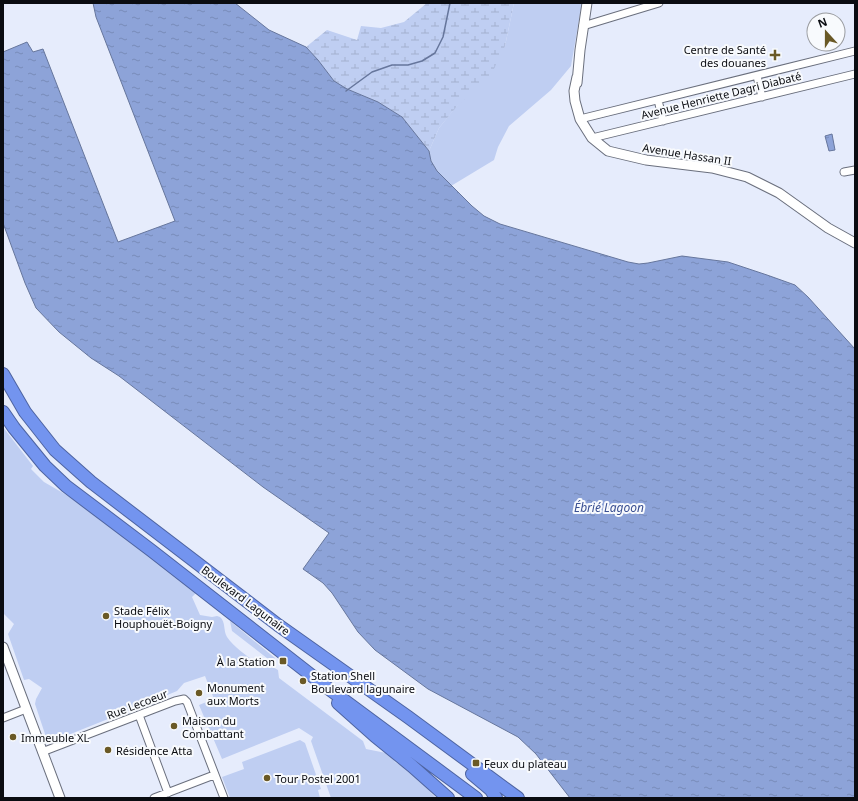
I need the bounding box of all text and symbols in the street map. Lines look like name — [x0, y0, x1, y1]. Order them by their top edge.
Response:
north arrow — [806, 12, 846, 52]
text: N — [815, 14, 829, 31]
place label: Centre de Santé des douanes — [684, 42, 766, 70]
marker: Centre de Santé des douanes — [769, 49, 781, 61]
street label: Avenue Henriette Dagri Diabaté — [639, 68, 803, 122]
street label: Avenue Hassan II — [642, 140, 733, 168]
water label: Ébrié Lagoon — [574, 499, 644, 516]
street label: Boulevard Lagunaire — [199, 562, 293, 638]
place label: Stade Félix Houphouët-Boigny — [114, 603, 213, 631]
marker: Stade Félix Houphouët-Boigny — [101, 611, 111, 621]
place label: À la Station — [217, 654, 275, 669]
marker: À la Station — [278, 656, 288, 666]
place label: Station Shell Boulevard lagunaire — [311, 668, 415, 696]
marker: Station Shell Boulevard lagunaire — [298, 676, 308, 686]
place label: Monument aux Morts — [207, 680, 265, 708]
street label: Rue Lecoeur — [104, 685, 170, 722]
marker: Monument aux Morts — [194, 688, 204, 698]
place label: Maison du Combattant — [182, 713, 244, 741]
marker: Maison du Combattant — [169, 721, 179, 731]
place label: Immeuble XL — [21, 730, 89, 745]
marker: Immeuble XL — [8, 732, 18, 742]
place label: Résidence Atta — [116, 743, 192, 758]
marker: Résidence Atta — [103, 745, 113, 755]
place label: Feux du plateau — [484, 756, 567, 771]
marker: Feux du plateau — [471, 758, 481, 768]
place label: Tour Postel 2001 — [275, 771, 361, 786]
marker: Tour Postel 2001 — [262, 773, 272, 783]

